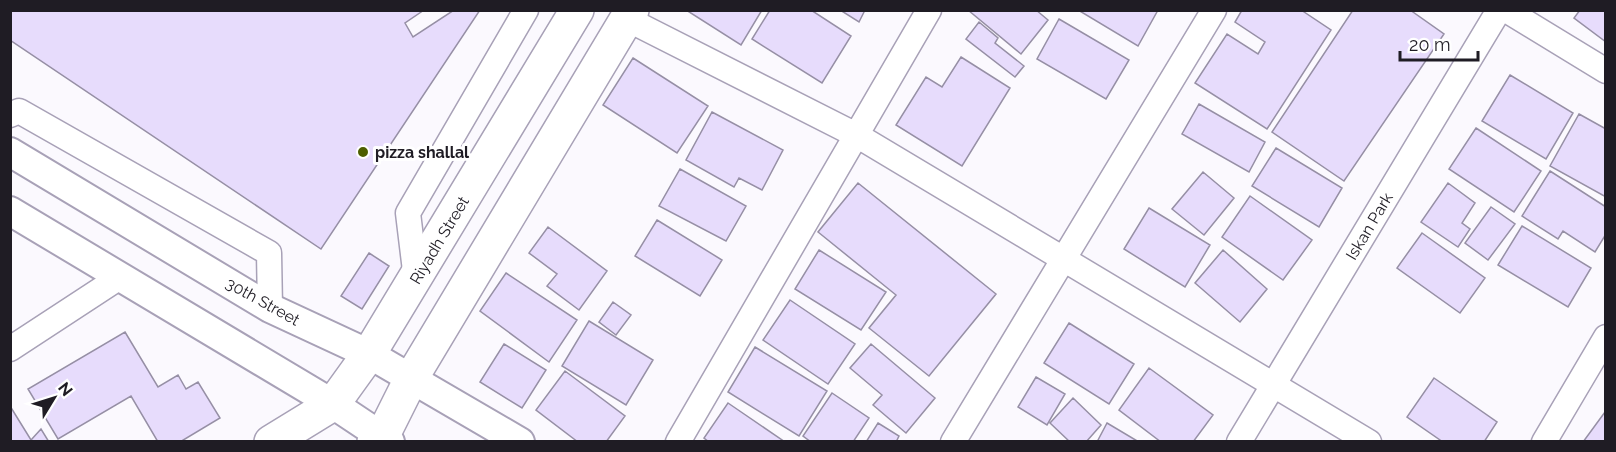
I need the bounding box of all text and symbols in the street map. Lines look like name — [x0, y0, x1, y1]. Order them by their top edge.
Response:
scale bar — [1400, 24, 1478, 62]
text: 20 m — [1409, 34, 1451, 55]
place label: pizza shallal — [375, 143, 470, 162]
marker: pizza shallal — [356, 145, 370, 159]
street label: Iskan Park — [1342, 189, 1397, 263]
street label: Riyadh Street — [406, 192, 473, 287]
street label: 30th Street — [223, 273, 304, 330]
north arrow — [24, 368, 84, 428]
text: N — [54, 378, 77, 400]

